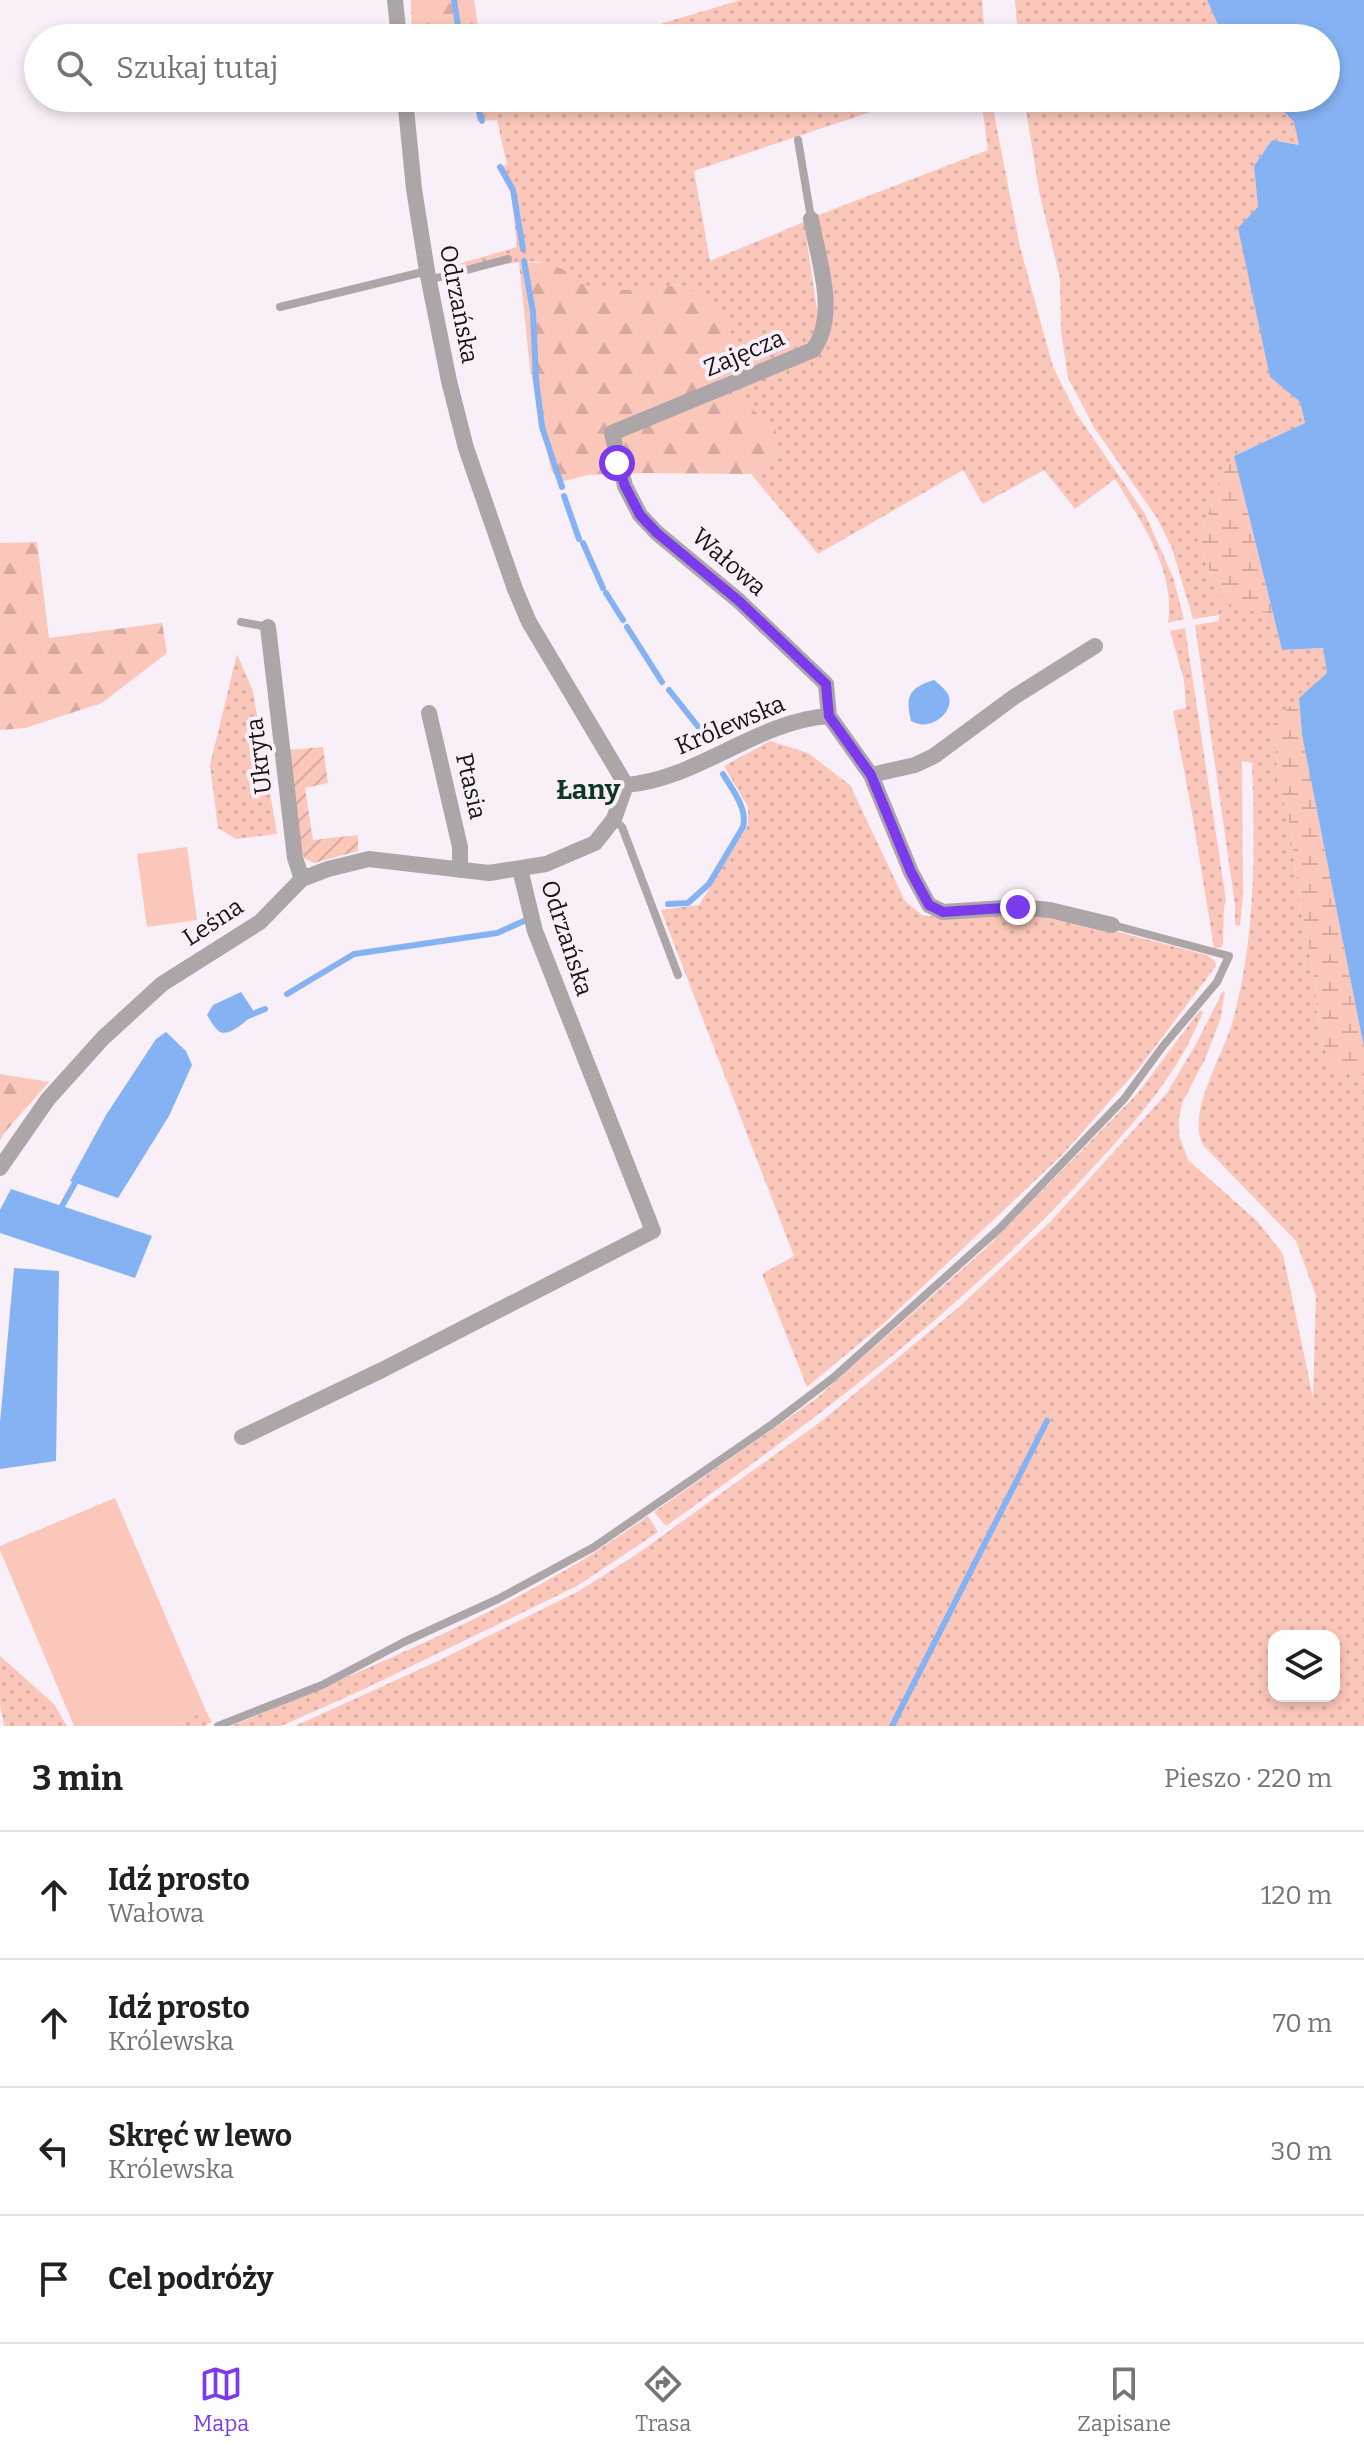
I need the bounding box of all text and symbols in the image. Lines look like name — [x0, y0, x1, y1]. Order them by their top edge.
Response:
search box — [24, 24, 1340, 112]
icon: search — [52, 46, 96, 90]
text: Szukaj tutaj — [116, 50, 278, 86]
street label: Odrzańska — [434, 242, 484, 366]
street label: Zajęcza — [700, 324, 788, 382]
route start — [599, 445, 635, 481]
street label: Wałowa — [686, 522, 772, 602]
street label: Królewska — [671, 689, 789, 761]
street label: Ukryta — [240, 716, 278, 796]
street label: Ptasia — [450, 750, 492, 822]
district label: Łany — [556, 773, 621, 806]
street label: Odrzańska — [535, 877, 599, 999]
route end — [1000, 889, 1036, 925]
street label: Leśna — [178, 892, 248, 952]
map controls — [1268, 1630, 1340, 1702]
button: layers — [1268, 1630, 1340, 1702]
text: 3 min — [32, 1758, 123, 1799]
text: Pieszo · 220 m — [1164, 1763, 1332, 1794]
text: Idź prosto — [108, 1862, 250, 1898]
icon: ahead — [32, 1873, 76, 1917]
text: 120 m — [1261, 1880, 1332, 1911]
text: Wałowa — [108, 1898, 204, 1929]
text: Idź prosto — [108, 1990, 250, 2026]
icon: ahead — [32, 2001, 76, 2045]
text: 70 m — [1273, 2008, 1332, 2039]
text: Królewska — [108, 2026, 234, 2057]
text: Skręć w lewo — [108, 2118, 292, 2154]
icon: left — [32, 2129, 76, 2173]
text: 30 m — [1271, 2136, 1332, 2167]
text: Królewska — [108, 2154, 234, 2185]
icon: arrive — [32, 2257, 76, 2301]
text: Cel podróży — [108, 2261, 273, 2297]
tab: Mapa — [193, 2362, 249, 2437]
tab: Trasa — [635, 2362, 691, 2437]
tab: Zapisane — [1077, 2362, 1171, 2437]

